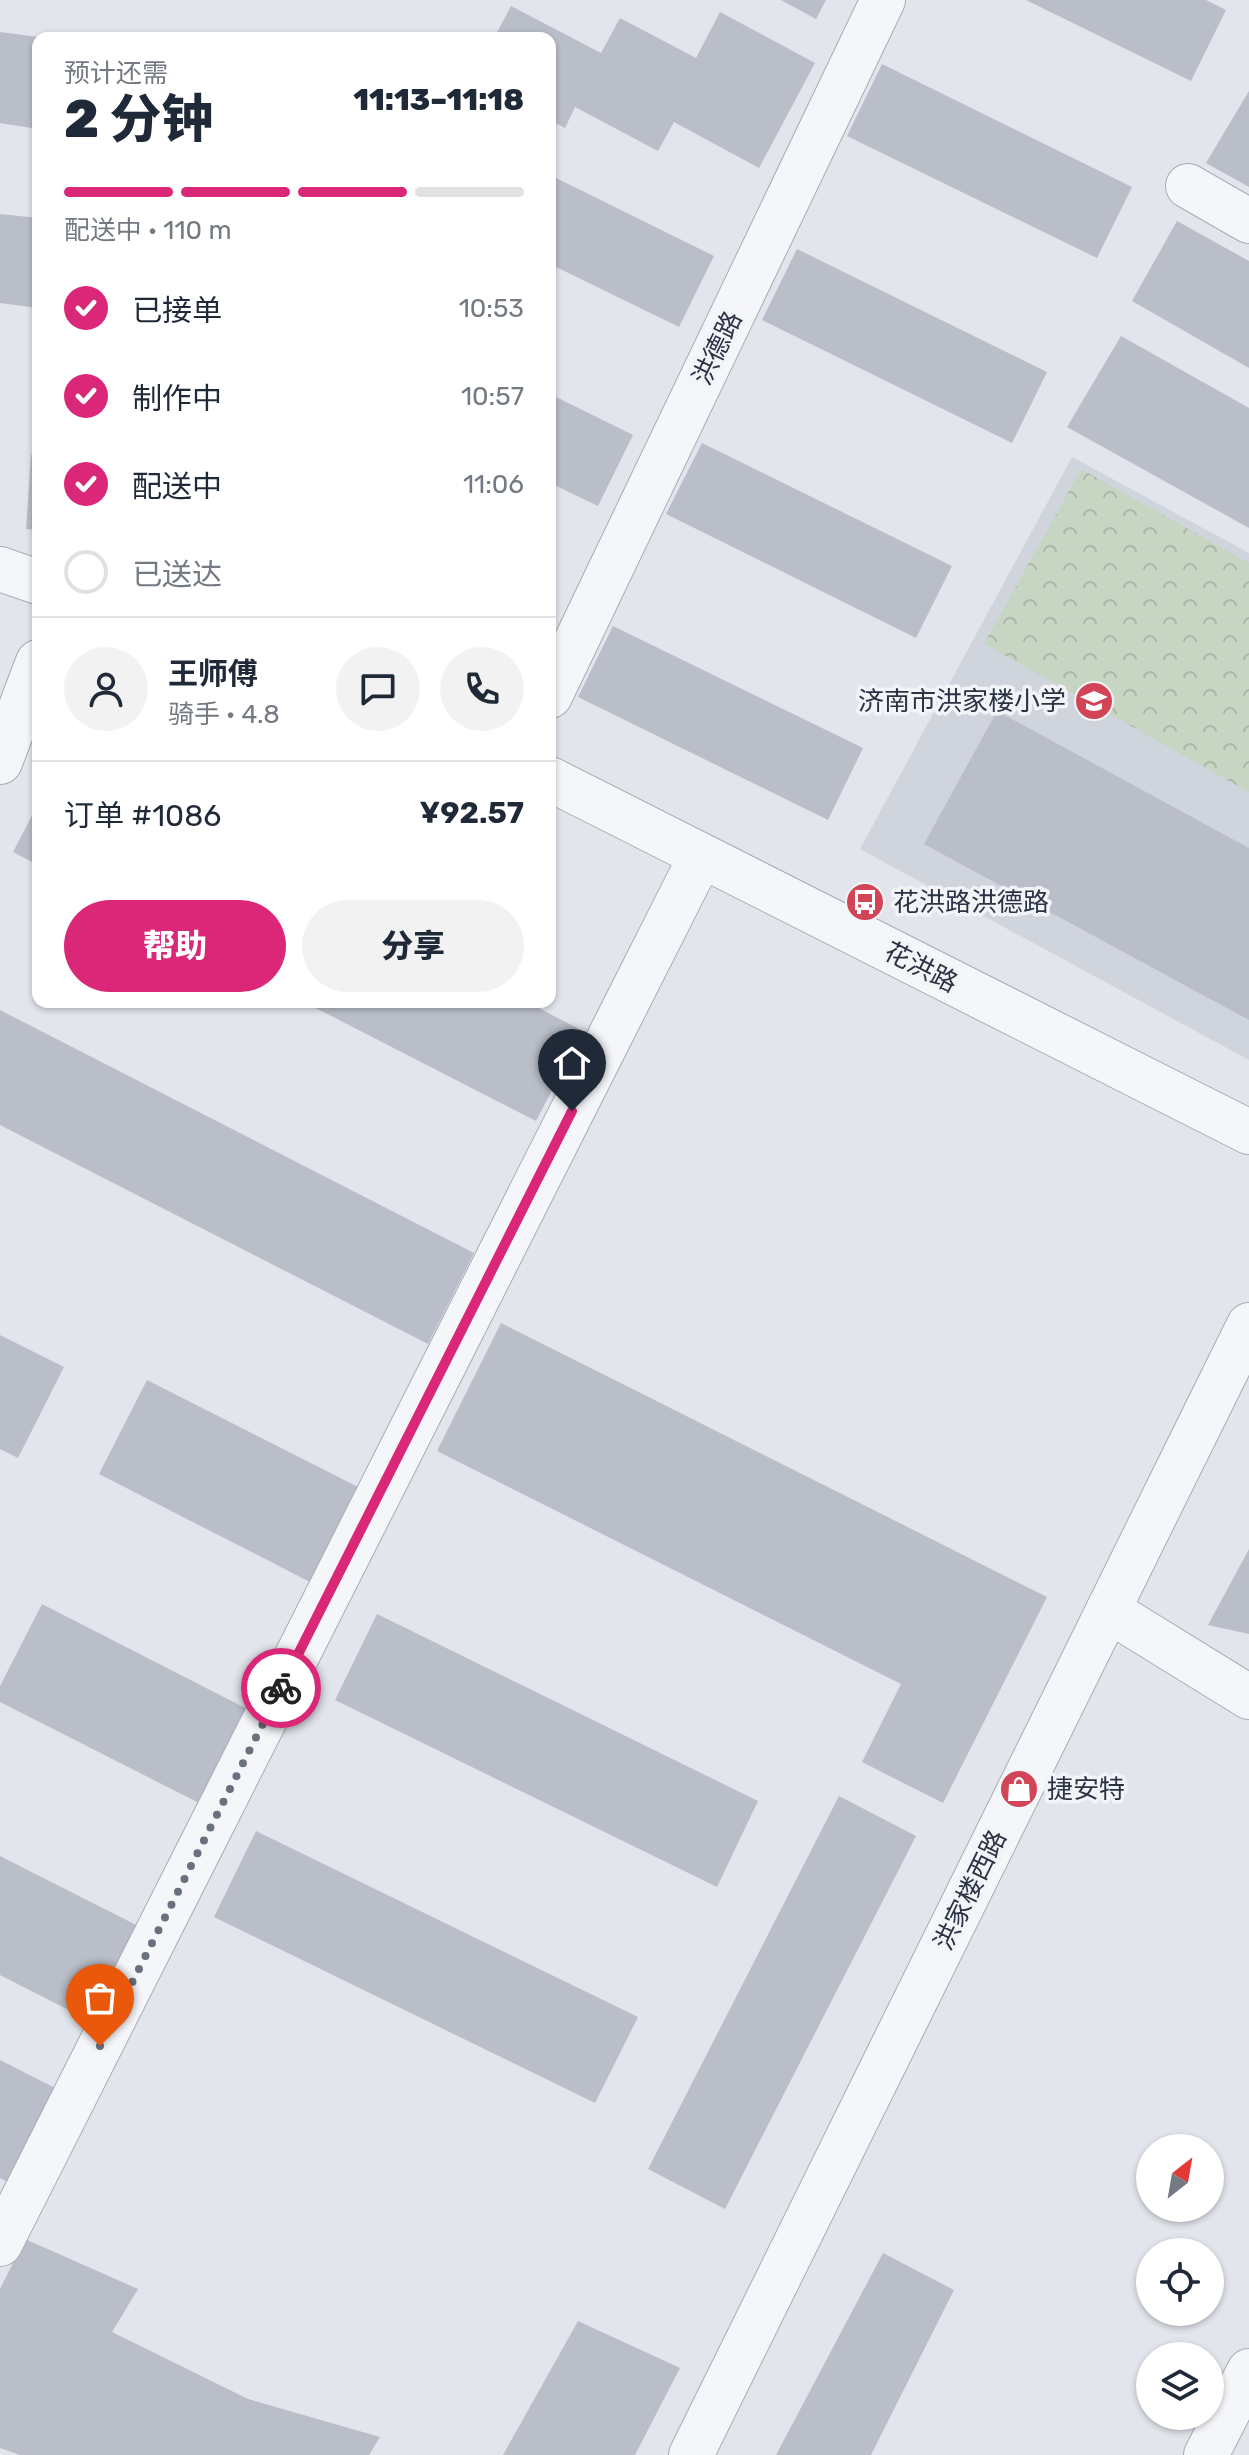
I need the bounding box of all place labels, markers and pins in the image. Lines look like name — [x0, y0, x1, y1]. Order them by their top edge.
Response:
school or university icon: 济南市洪家楼小学 — [1073, 680, 1115, 722]
place label: 济南市洪家楼小学 — [858, 686, 1066, 717]
bus stop icon: 花洪路洪德路 — [844, 881, 886, 923]
place label: 花洪路洪德路 — [893, 887, 1049, 918]
pin — [538, 1029, 606, 1111]
shop icon: 捷安特 — [998, 1768, 1040, 1810]
place label: 捷安特 — [1047, 1774, 1125, 1805]
pin — [66, 1964, 134, 2046]

